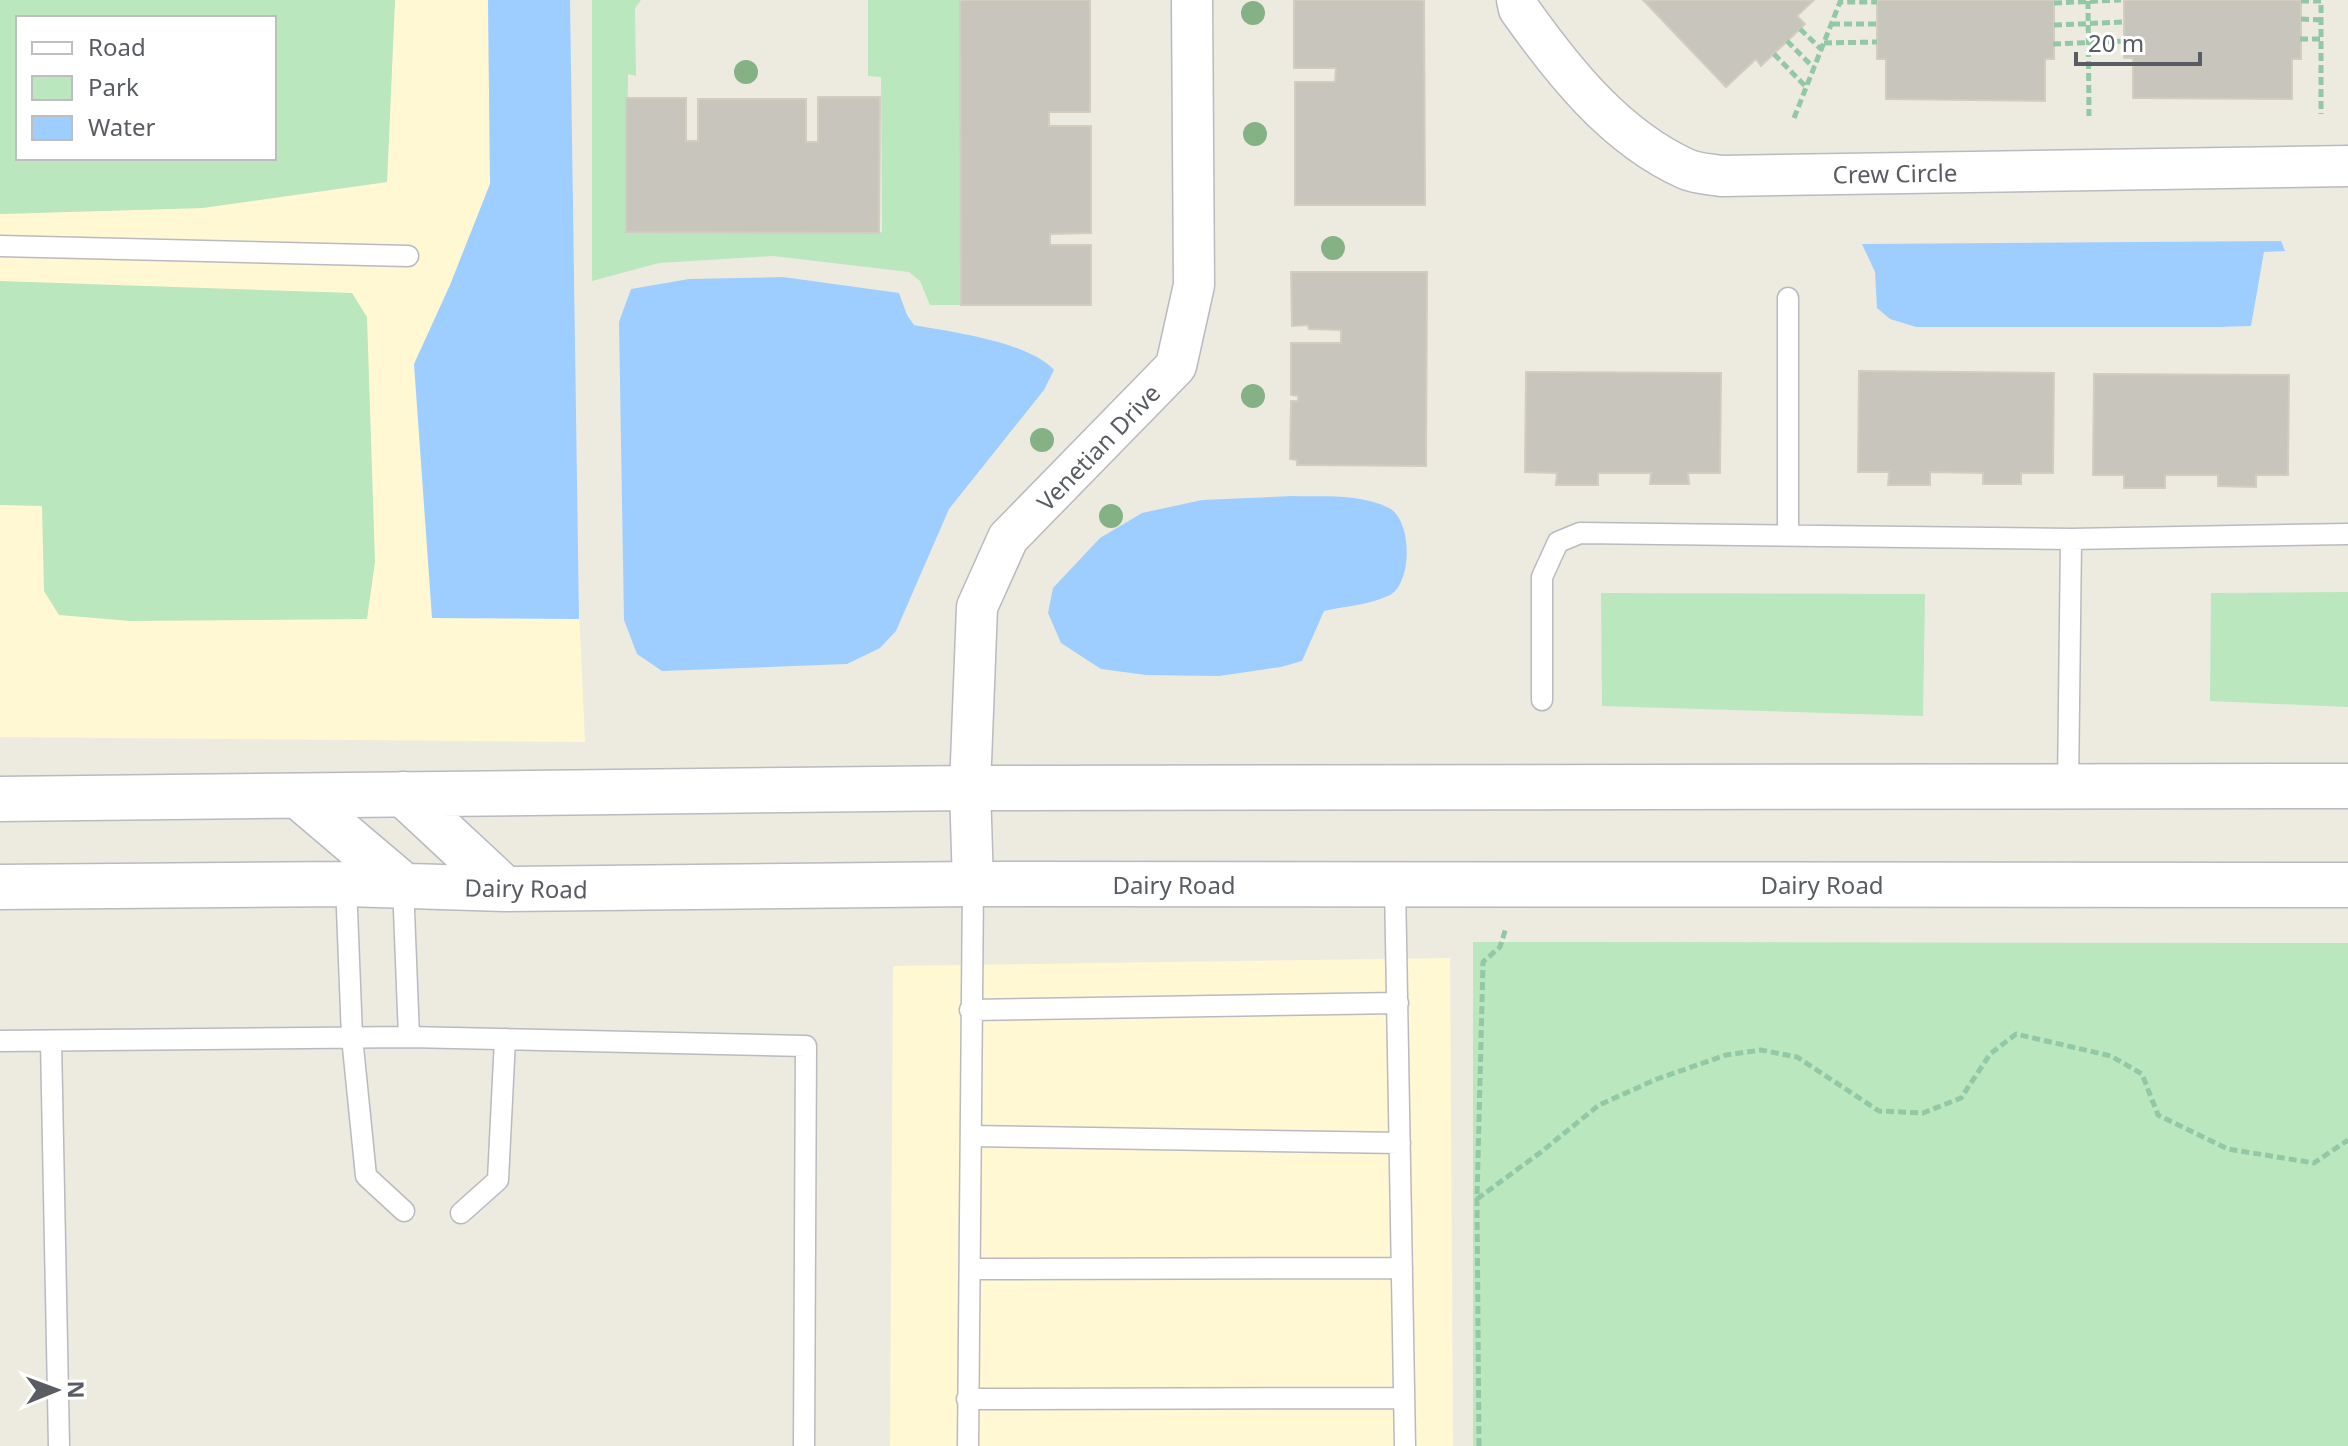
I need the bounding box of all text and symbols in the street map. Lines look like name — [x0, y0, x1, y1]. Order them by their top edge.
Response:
legend — [16, 16, 276, 160]
scale bar — [2076, 16, 2200, 66]
text: 20 m — [2088, 26, 2144, 59]
text: Road — [88, 30, 146, 63]
text: Park — [88, 70, 139, 103]
text: Water — [88, 110, 156, 143]
street label: Crew Circle — [1832, 155, 1958, 191]
street label: Venetian Drive — [1029, 376, 1167, 518]
street label: Dairy Road — [1112, 868, 1236, 901]
street label: Dairy Road — [1760, 868, 1884, 901]
street label: Dairy Road — [464, 870, 588, 906]
north arrow — [16, 1350, 96, 1430]
text: N — [62, 1380, 92, 1399]

